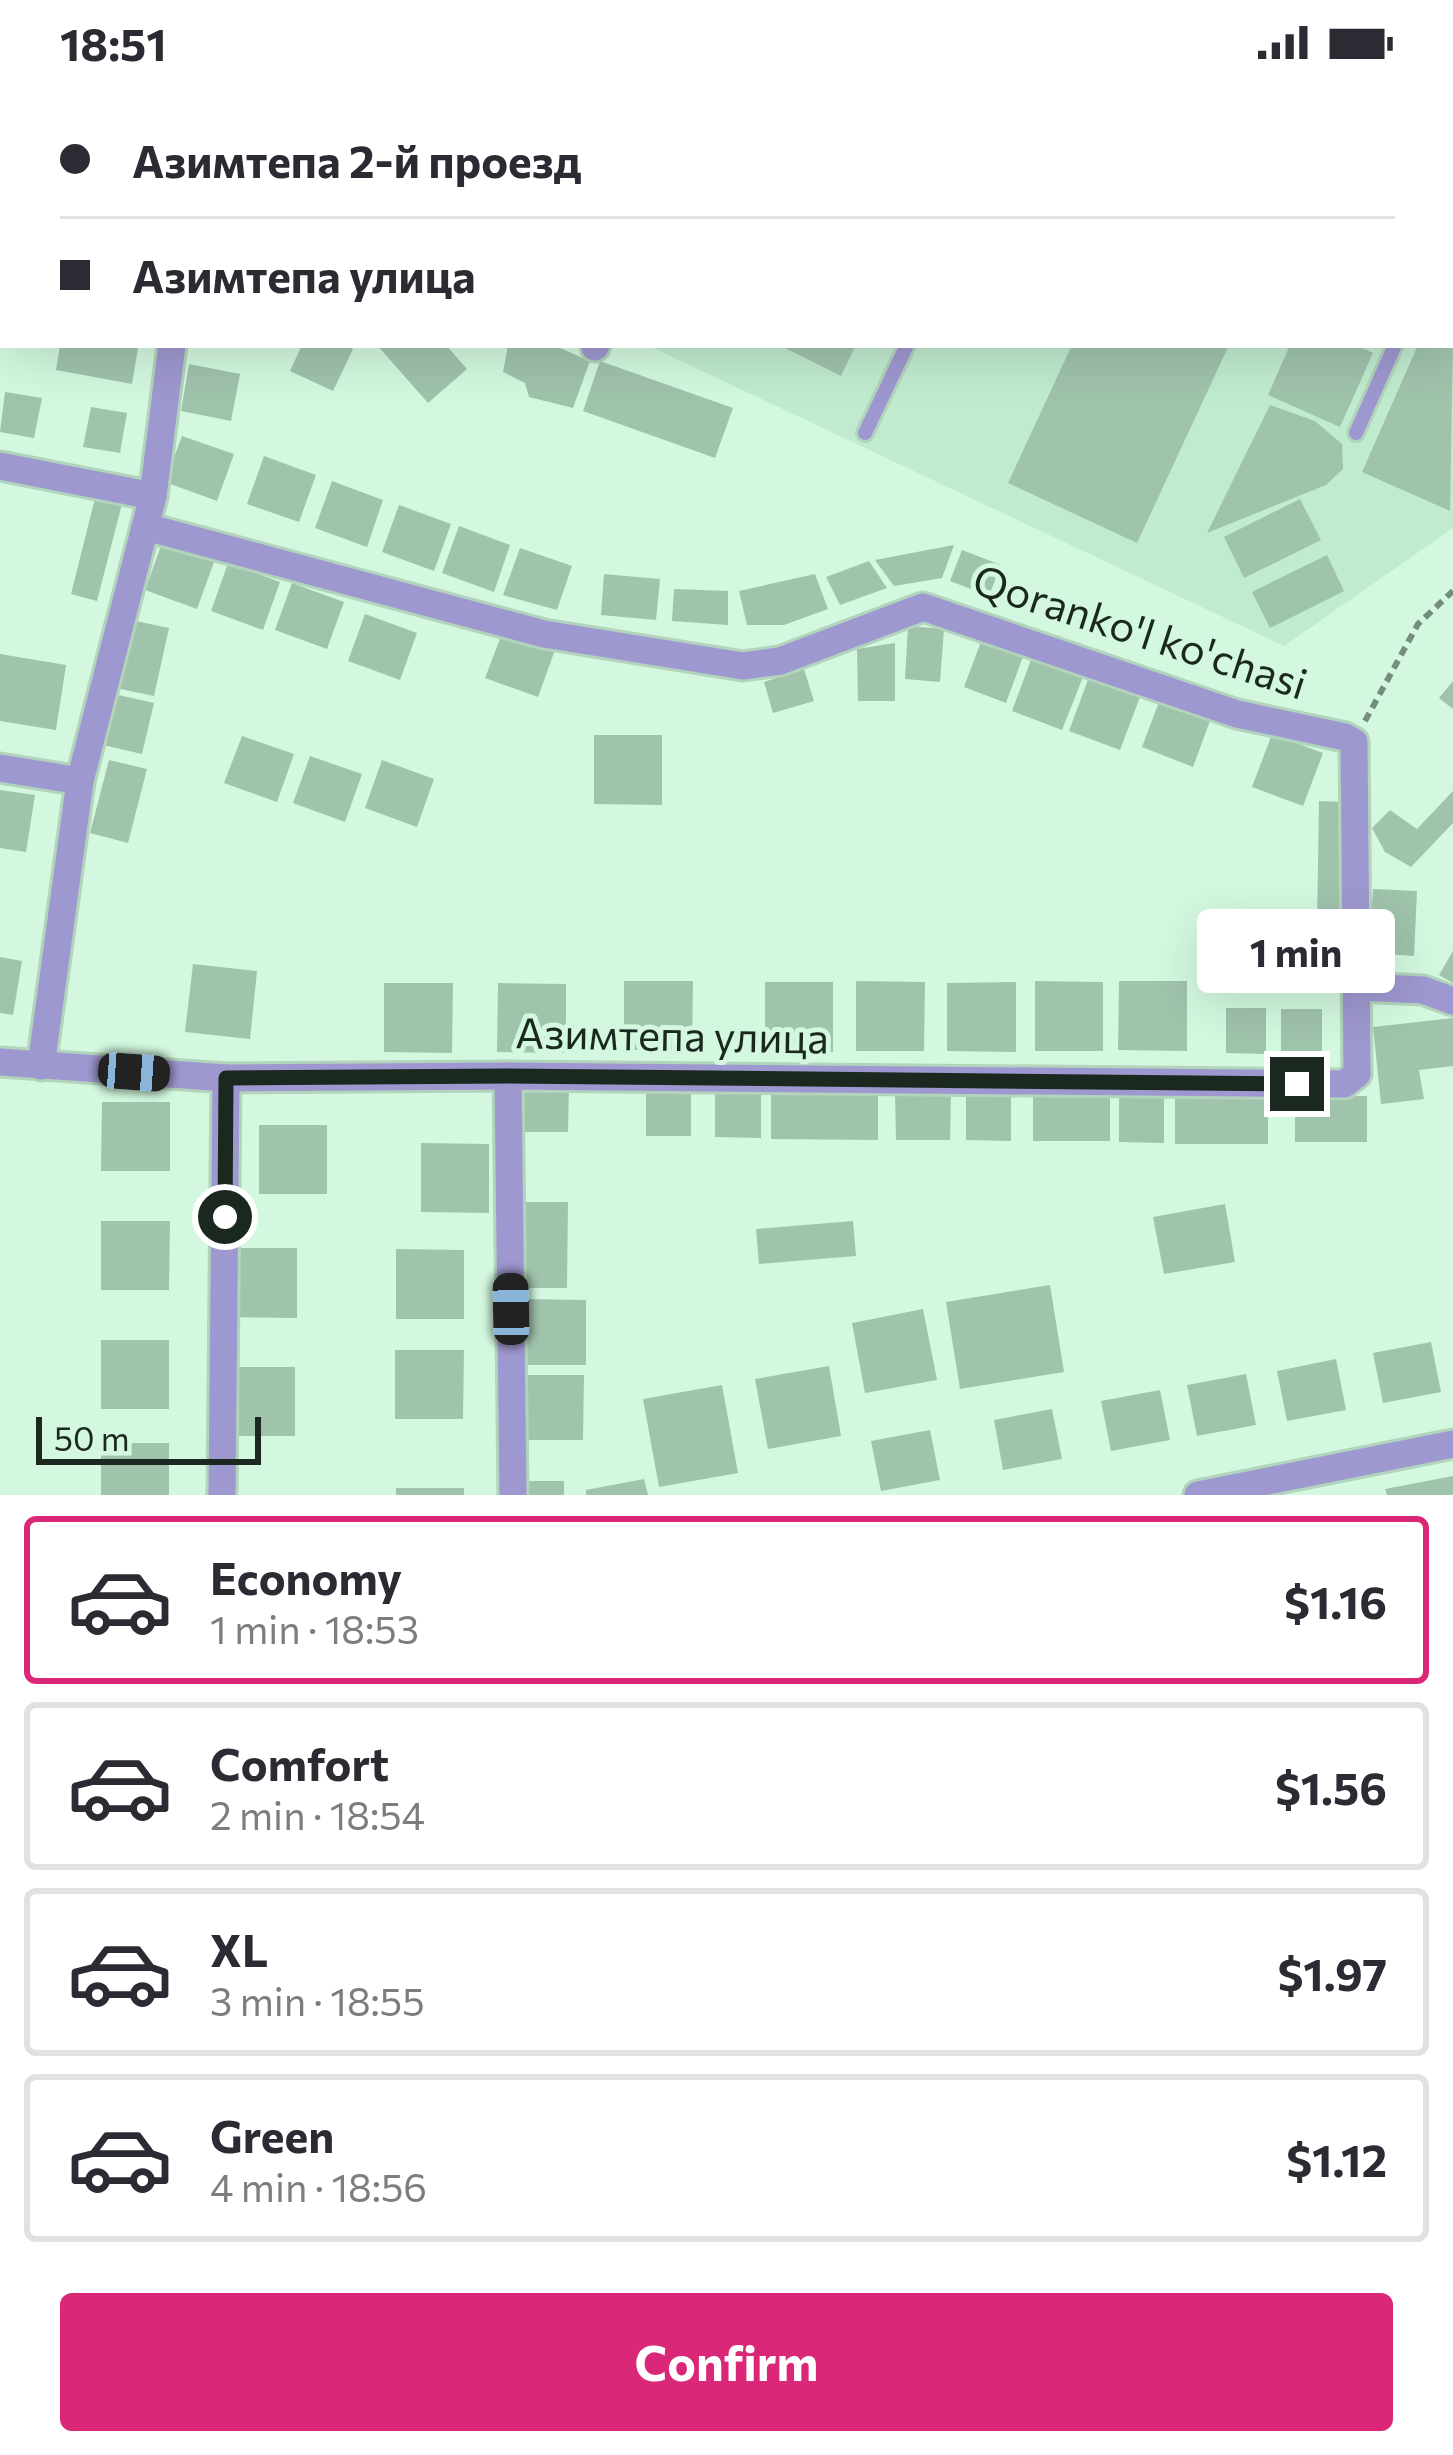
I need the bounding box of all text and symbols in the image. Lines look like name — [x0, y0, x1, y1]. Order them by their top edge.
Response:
text: 18:51 — [60, 15, 167, 70]
text: Азимтепа 2-й проезд — [132, 132, 582, 187]
text: Азимтепа улица — [132, 247, 476, 302]
street label: Qoranko'l ko'chasi — [967, 552, 1314, 709]
callout: 1 min — [1198, 910, 1396, 994]
text: 1 min — [1250, 927, 1342, 975]
street label: Азимтепа улица — [515, 1005, 829, 1063]
car — [97, 1052, 171, 1092]
route end — [1270, 1057, 1324, 1111]
route start — [198, 1190, 252, 1244]
car — [492, 1273, 530, 1345]
scale bar — [36, 1411, 261, 1464]
text: 50 m — [54, 1417, 130, 1458]
icon: car — [66, 1546, 174, 1654]
text: Economy — [210, 1549, 402, 1604]
text: $1.16 — [1284, 1573, 1387, 1628]
text: 1 min · 18:53 — [210, 1604, 419, 1652]
icon: car — [66, 1732, 174, 1840]
text: Comfort — [210, 1735, 389, 1790]
text: $1.56 — [1275, 1759, 1387, 1814]
text: 2 min · 18:54 — [210, 1790, 425, 1838]
icon: car — [66, 1918, 174, 2026]
text: XL — [210, 1921, 268, 1976]
text: $1.97 — [1277, 1945, 1387, 2000]
text: 3 min · 18:55 — [210, 1976, 425, 2024]
icon: car — [66, 2104, 174, 2212]
text: Green — [210, 2107, 334, 2162]
text: $1.12 — [1286, 2131, 1387, 2186]
text: 4 min · 18:56 — [210, 2162, 427, 2210]
button: Confirm — [60, 2293, 1393, 2431]

